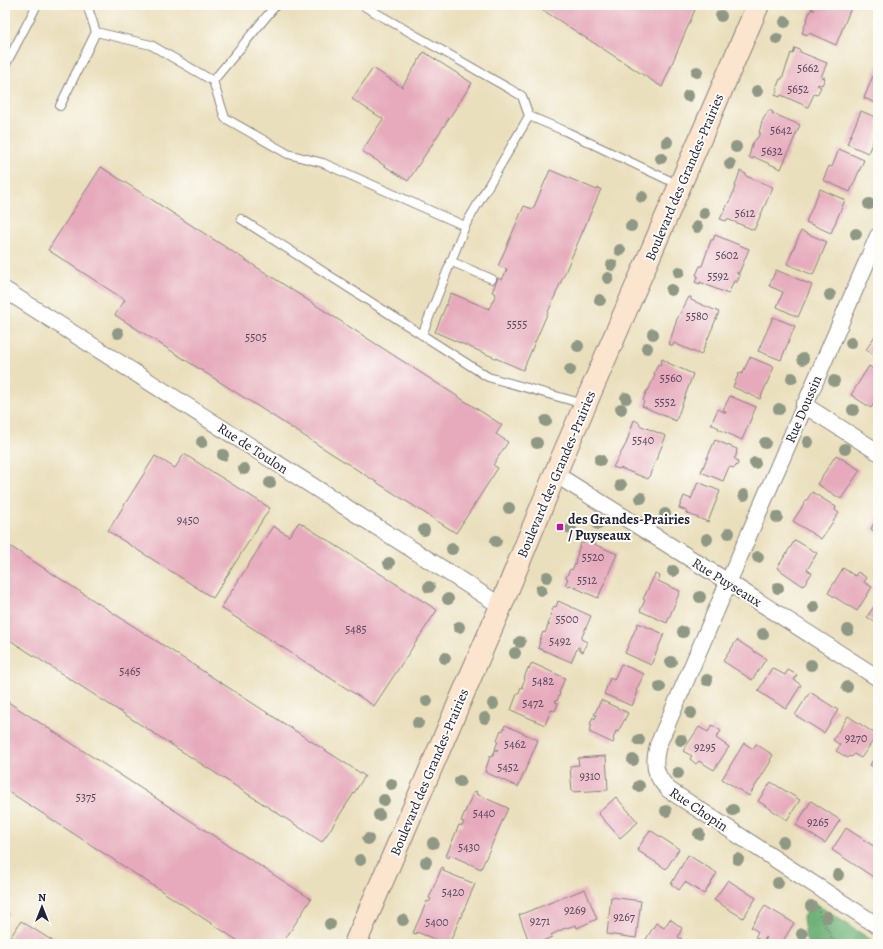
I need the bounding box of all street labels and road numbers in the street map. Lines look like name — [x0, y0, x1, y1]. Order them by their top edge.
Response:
street label: Boulevard des Grandes-Prairies — [641, 91, 728, 264]
street label: Rue Doussin — [781, 372, 826, 446]
street label: Boulevard des Grandes-Prairies — [513, 388, 600, 561]
street label: Rue de Toulon — [214, 418, 292, 479]
street label: Rue Puyseaux — [688, 553, 766, 612]
street label: Boulevard des Grandes-Prairies — [386, 686, 473, 859]
street label: Rue Chopin — [666, 783, 732, 836]

